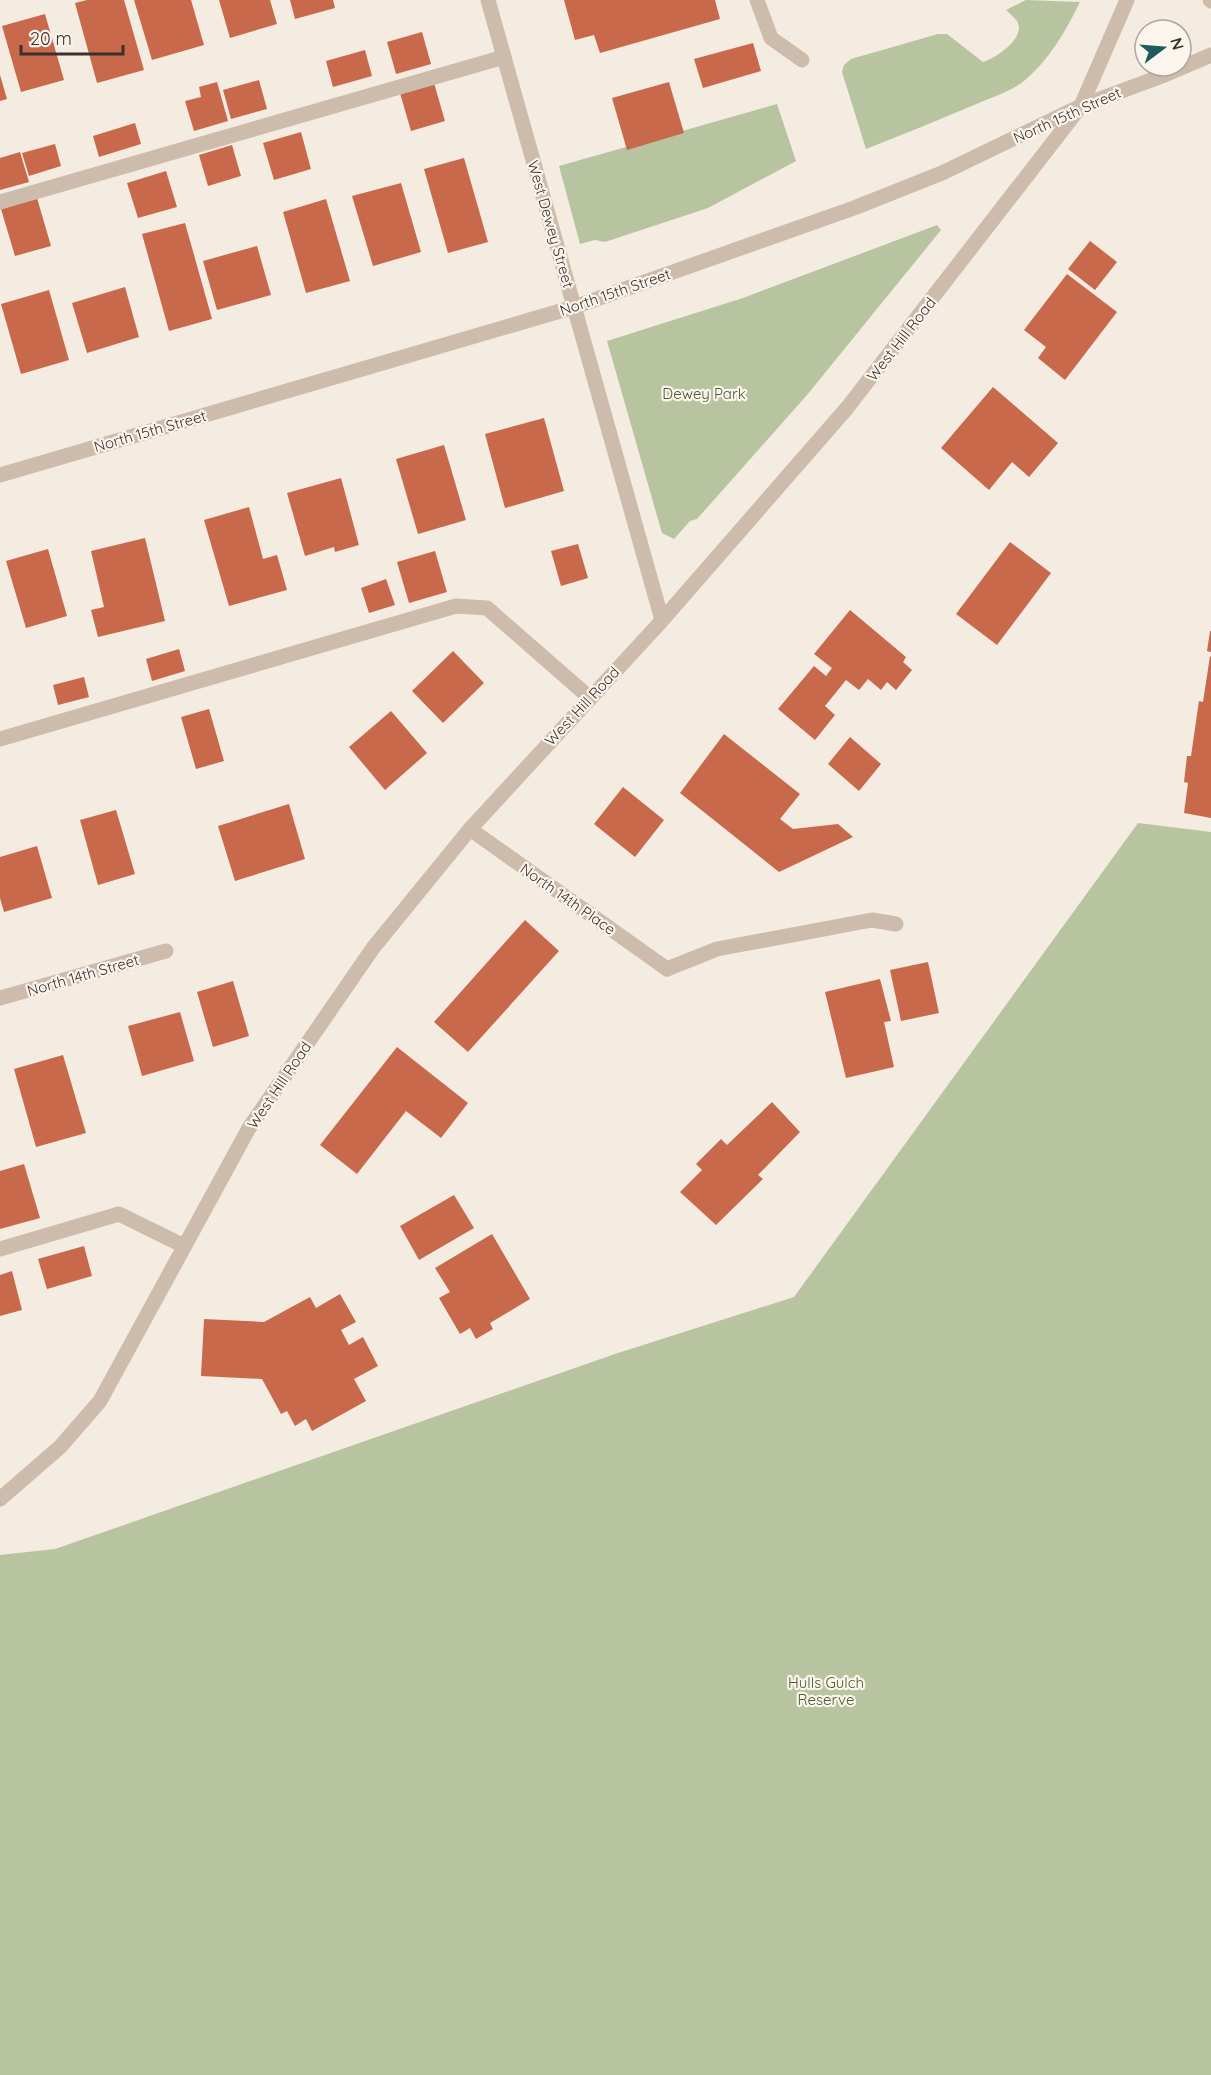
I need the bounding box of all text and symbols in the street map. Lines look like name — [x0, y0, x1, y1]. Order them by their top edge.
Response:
scale bar — [21, 18, 123, 56]
north arrow — [1133, 18, 1193, 78]
text: 20 m — [30, 27, 72, 50]
text: N — [1166, 35, 1189, 52]
street label: North 15th Street — [1010, 83, 1124, 147]
street label: West Dewey Street — [524, 158, 578, 290]
street label: North 15th Street — [557, 264, 673, 320]
street label: West Hill Road — [862, 293, 940, 385]
park label: Dewey Park — [662, 384, 746, 403]
street label: North 15th Street — [92, 406, 208, 456]
street label: West Hill Road — [541, 663, 623, 749]
street label: North 14th Place — [517, 859, 619, 939]
street label: North 14th Street — [25, 950, 141, 1000]
street label: West Hill Road — [243, 1038, 315, 1132]
park label: Hulls Gulch Reserve — [788, 1673, 864, 1709]

